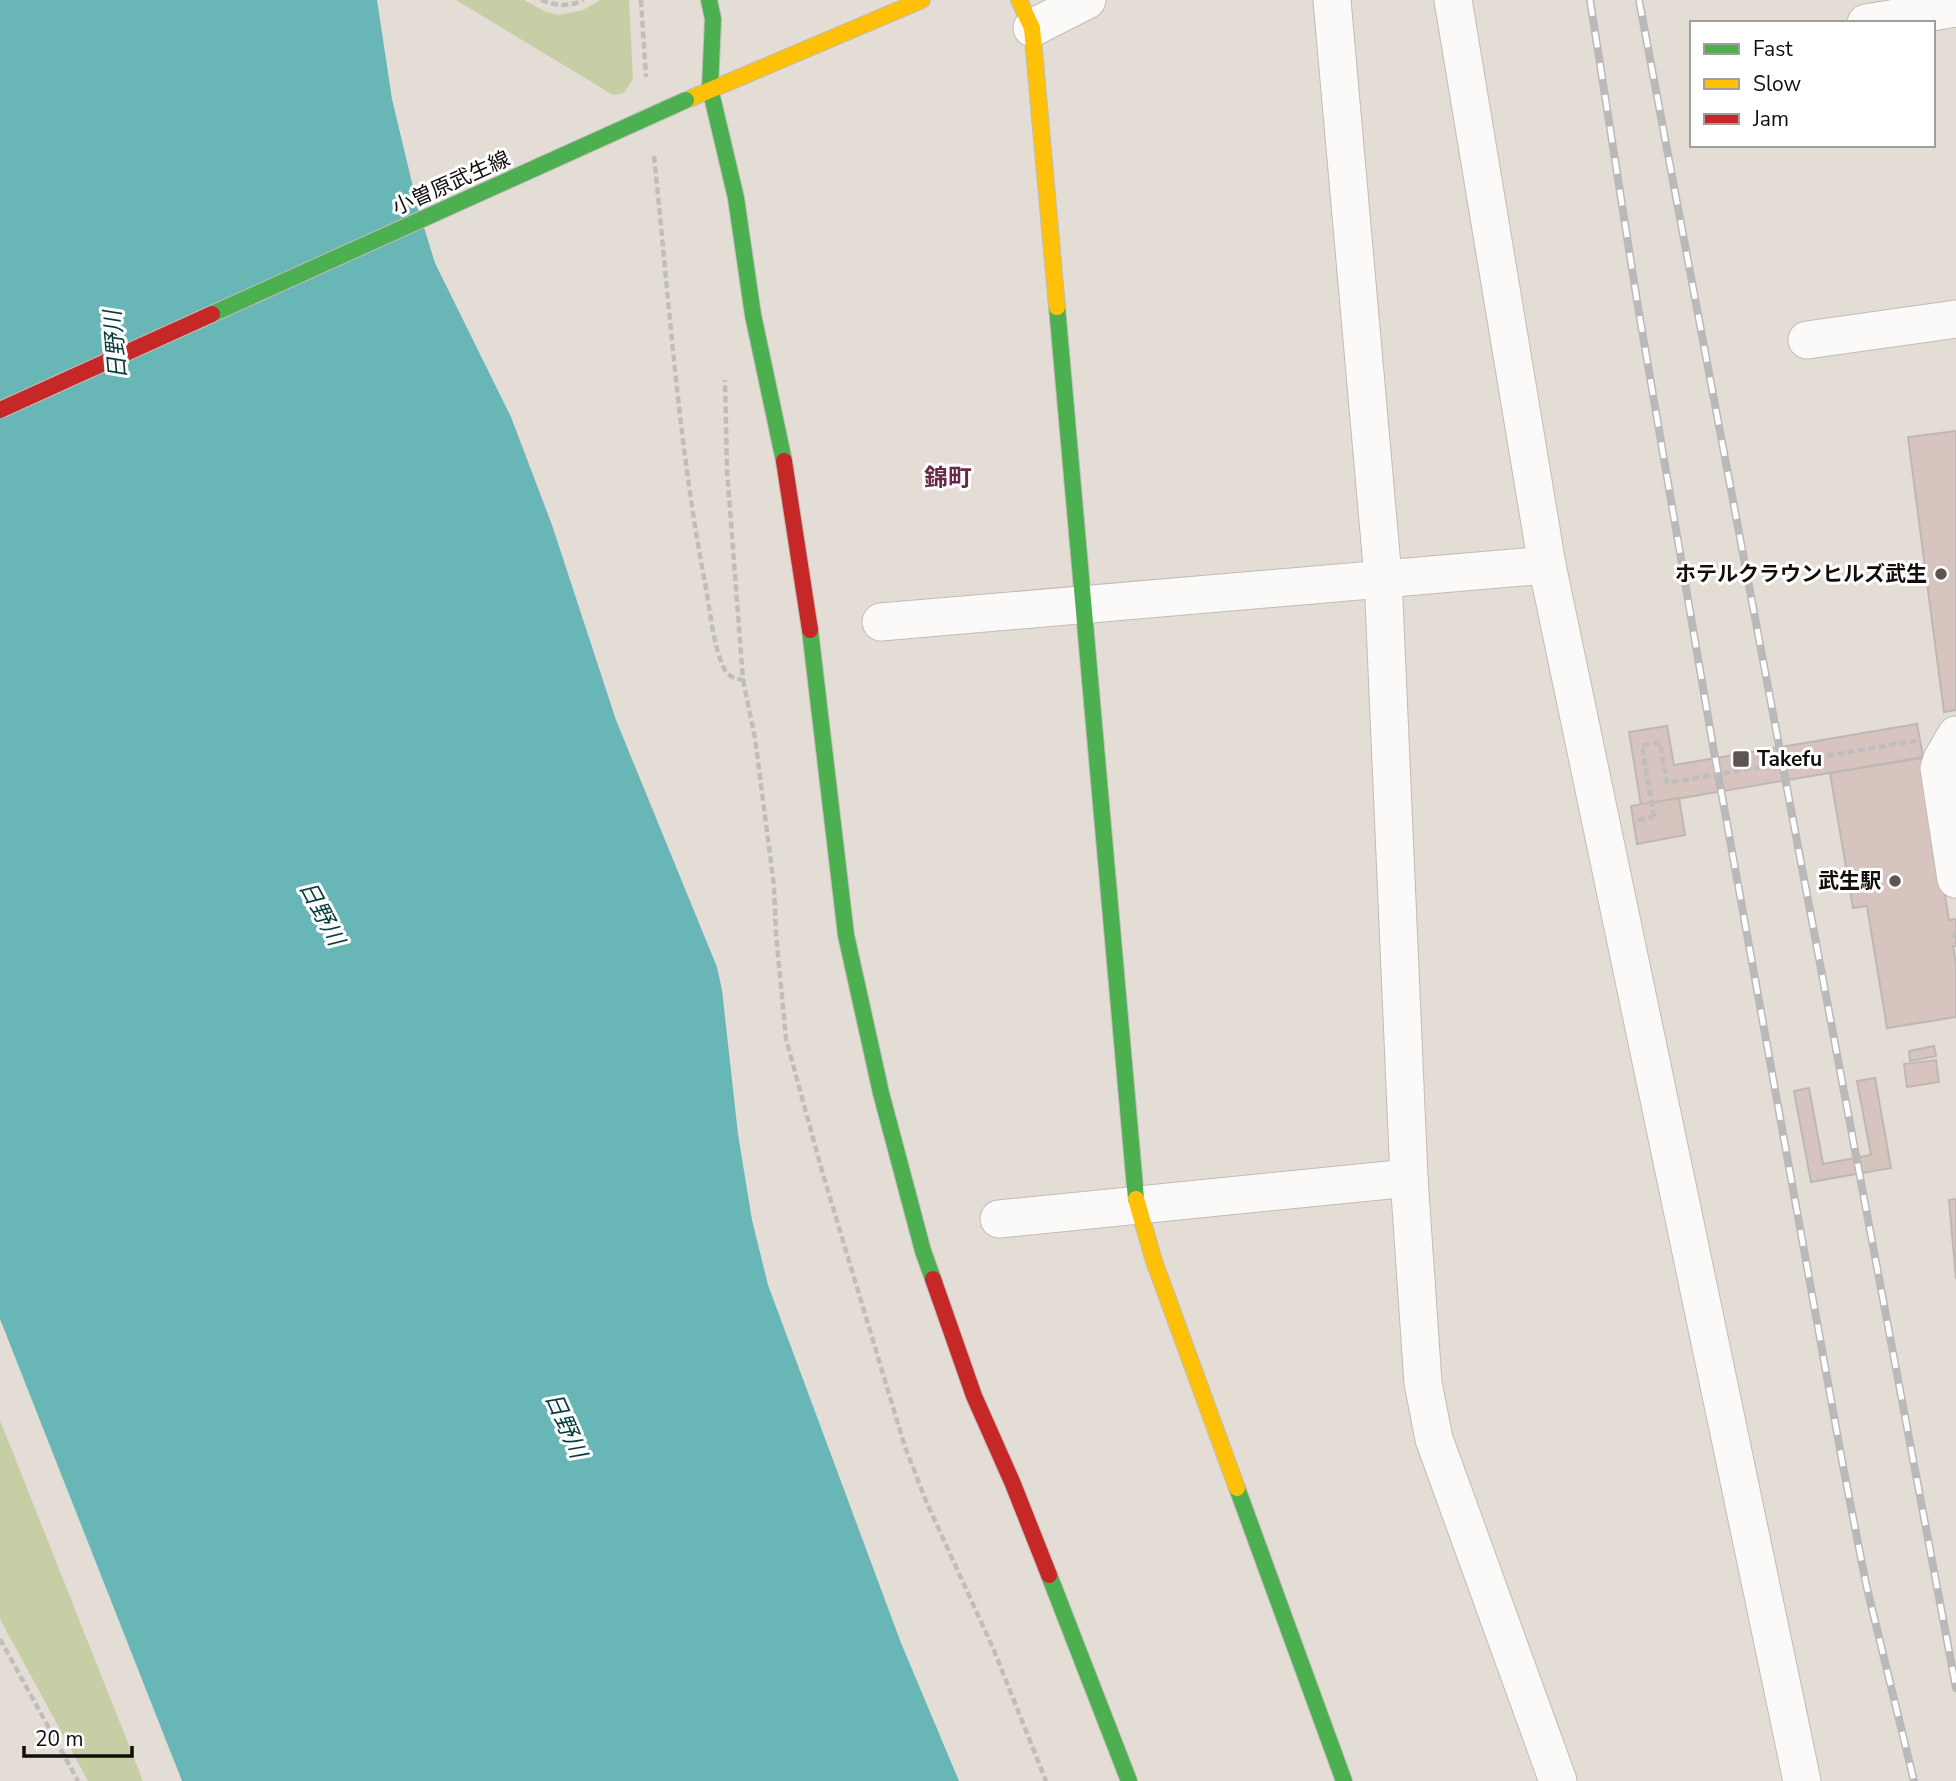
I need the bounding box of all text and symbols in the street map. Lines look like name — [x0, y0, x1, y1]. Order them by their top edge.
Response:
legend — [1690, 21, 1935, 147]
text: Fast — [1753, 35, 1793, 63]
text: Slow — [1753, 70, 1802, 98]
text: Jam — [1752, 105, 1789, 133]
street label: 小曽原武生線 — [388, 145, 514, 221]
water label: 日野川 — [97, 306, 134, 381]
district label: 錦町 — [924, 462, 972, 494]
place label: ホテルクラウンヒルズ武生 — [1675, 560, 1927, 588]
marker: ホテルクラウンヒルズ武生 — [1933, 566, 1949, 582]
place label: Takefu — [1757, 745, 1822, 773]
marker: Takefu — [1731, 749, 1751, 769]
place label: 武生駅 — [1818, 867, 1881, 895]
marker: 武生駅 — [1887, 873, 1903, 889]
water label: 日野川 — [292, 875, 353, 954]
water label: 日野川 — [537, 1387, 595, 1466]
scale bar — [24, 1714, 133, 1758]
text: 20 m — [35, 1725, 84, 1753]

